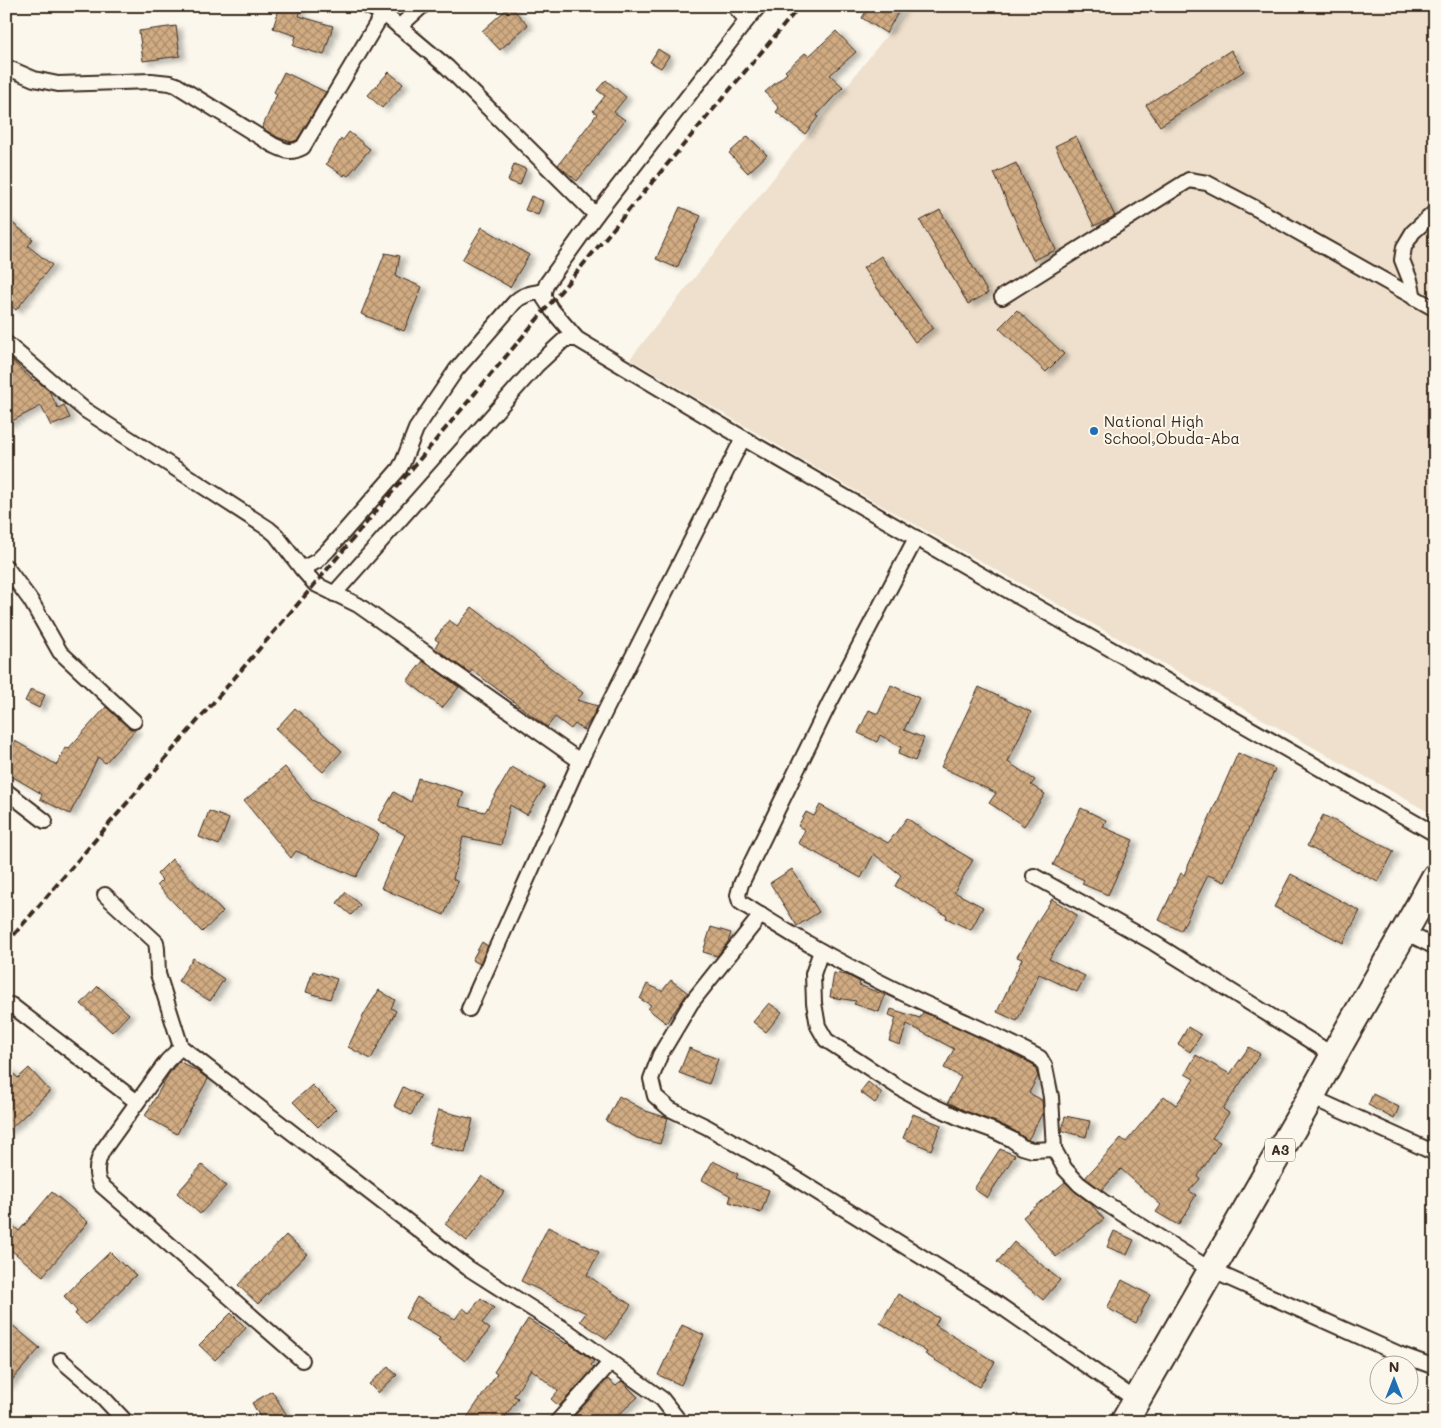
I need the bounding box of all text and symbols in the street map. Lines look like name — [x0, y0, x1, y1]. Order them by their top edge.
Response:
place label: National High School,Obuda-Aba — [1104, 411, 1240, 448]
marker: National High School,Obuda-Aba — [1088, 425, 1100, 437]
road number: A3 — [1265, 1138, 1295, 1162]
north arrow — [1368, 1356, 1418, 1406]
text: N — [1389, 1357, 1399, 1376]

